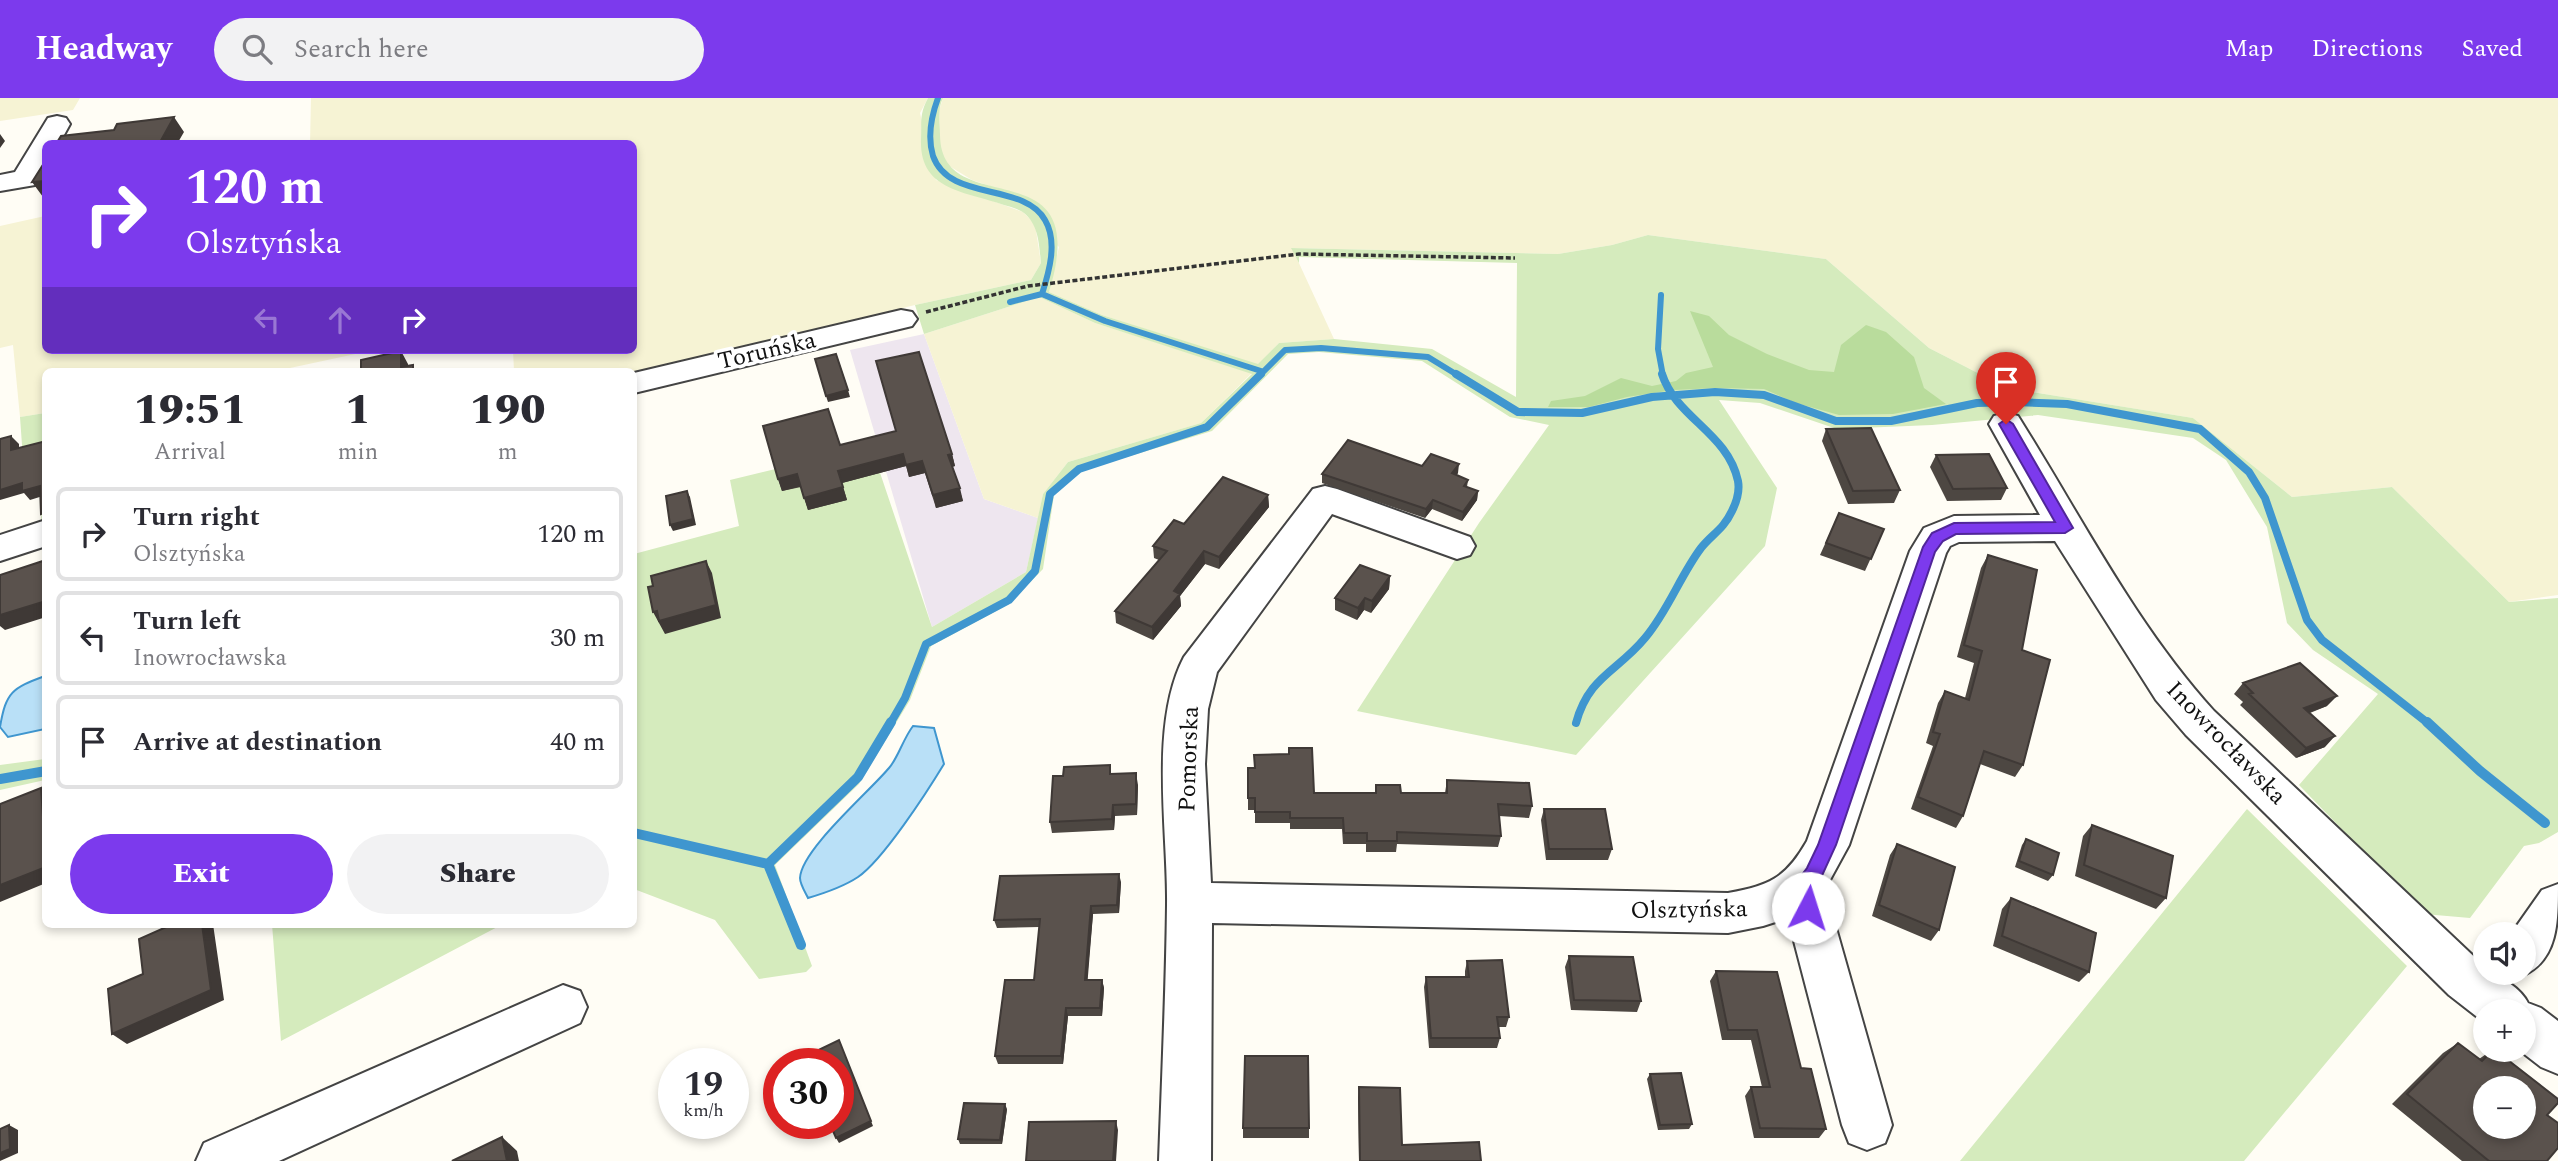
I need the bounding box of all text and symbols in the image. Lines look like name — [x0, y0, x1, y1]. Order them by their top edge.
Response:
search box — [214, 18, 704, 81]
text: Headway — [35, 24, 172, 74]
text: Search here — [294, 29, 429, 69]
icon: search — [238, 30, 276, 68]
text: Map — [2225, 31, 2273, 67]
text: Directions — [2311, 31, 2423, 67]
text: Saved — [2461, 31, 2523, 67]
text: 120 m — [185, 151, 324, 226]
icon: right — [70, 168, 161, 259]
text: Olsztyńska — [185, 219, 341, 268]
icon: left — [248, 301, 286, 339]
icon: ahead — [321, 301, 359, 339]
icon: right — [394, 301, 432, 339]
street label: Toruńska — [714, 322, 820, 380]
pin — [1976, 352, 2036, 424]
icon: arrive — [1987, 363, 2025, 401]
text: 19:51 — [134, 379, 246, 442]
text: 1 — [345, 379, 371, 442]
text: 190 — [470, 379, 545, 442]
text: Arrival — [154, 435, 226, 470]
text: min — [338, 435, 378, 470]
text: m — [498, 435, 517, 470]
text: Turn right — [133, 497, 260, 537]
text: 120 m — [537, 514, 605, 554]
icon: right — [74, 515, 112, 553]
text: Olsztyńska — [133, 537, 245, 572]
text: Turn left — [133, 601, 241, 641]
text: 30 m — [550, 618, 605, 658]
icon: left — [74, 619, 112, 657]
text: Inowrocławska — [133, 641, 287, 676]
street label: Inowrocławska — [2157, 673, 2295, 813]
street label: Pomorska — [1169, 705, 1209, 813]
text: Arrive at destination — [133, 722, 382, 762]
text: 40 m — [550, 722, 605, 762]
icon: arrive — [74, 723, 112, 761]
button: Exit — [70, 834, 333, 914]
button: Share — [347, 834, 609, 914]
position arrow — [1771, 871, 1845, 945]
street label: Olsztyńska — [1630, 891, 1748, 929]
map controls — [2473, 922, 2536, 1139]
button: sound — [2473, 922, 2536, 985]
button: + — [2473, 999, 2536, 1062]
speed limit sign: 30 — [763, 1048, 854, 1139]
text: 19 — [684, 1058, 723, 1111]
button: − — [2473, 1076, 2536, 1139]
text: km/h — [683, 1097, 724, 1124]

